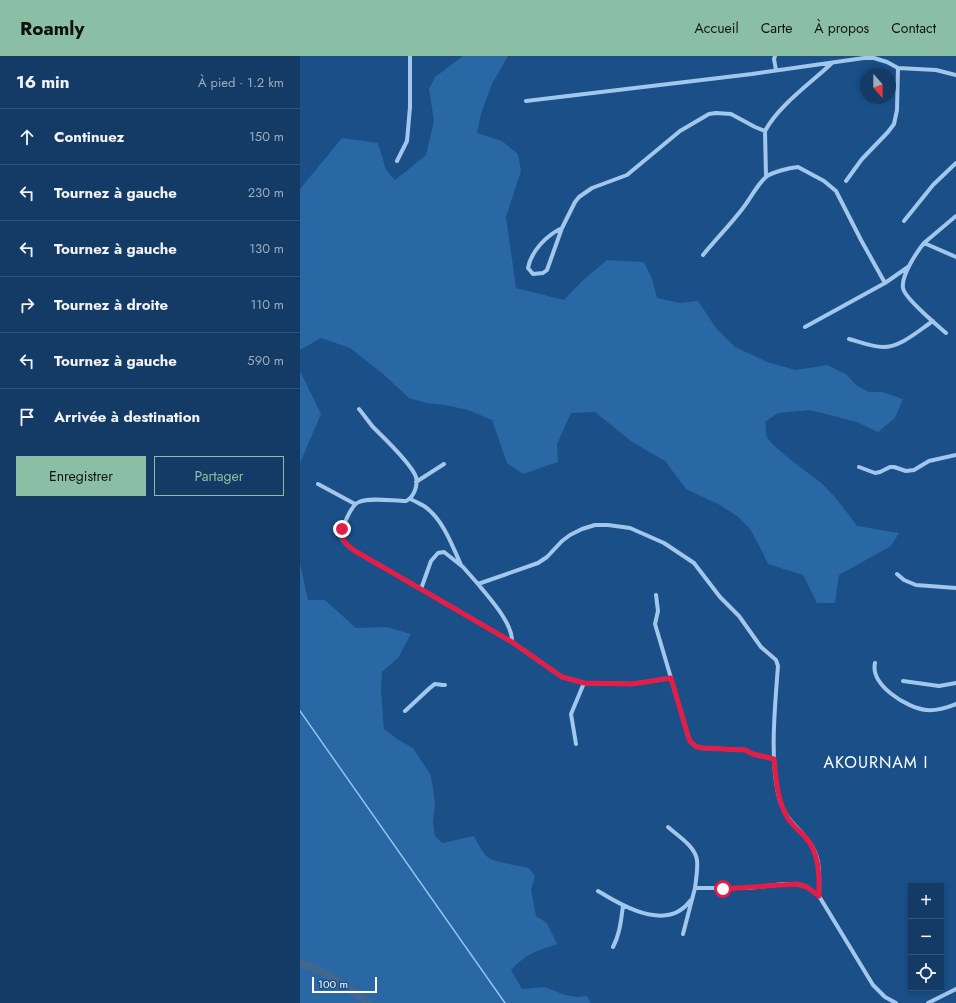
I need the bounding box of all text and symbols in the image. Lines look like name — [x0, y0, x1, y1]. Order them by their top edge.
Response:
text: Roamly — [20, 15, 84, 42]
text: Accueil — [695, 18, 739, 38]
text: Carte — [761, 18, 792, 38]
text: À propos — [814, 18, 869, 38]
text: Contact — [891, 18, 936, 38]
north arrow — [860, 68, 896, 104]
text: 16 min — [16, 70, 70, 94]
text: À pied · 1.2 km — [198, 73, 284, 92]
icon: ahead — [16, 126, 38, 148]
text: Continuez — [54, 126, 124, 148]
text: 150 m — [249, 127, 284, 146]
icon: left — [16, 182, 38, 204]
text: Tournez à gauche — [54, 182, 177, 204]
text: 230 m — [248, 183, 284, 202]
icon: left — [16, 238, 38, 260]
text: Tournez à gauche — [54, 238, 177, 260]
text: 130 m — [249, 239, 284, 258]
icon: right — [16, 294, 38, 316]
text: Tournez à droite — [54, 294, 168, 316]
text: 110 m — [250, 295, 284, 314]
icon: left — [16, 350, 38, 372]
text: Tournez à gauche — [54, 350, 177, 372]
text: 590 m — [247, 351, 284, 370]
icon: arrive — [16, 406, 38, 428]
text: Arrivée à destination — [54, 406, 200, 428]
button: Enregistrer — [16, 456, 146, 496]
button: Partager — [154, 456, 284, 496]
route end — [333, 520, 351, 538]
district label: AKOURNAM I — [823, 751, 929, 774]
route start — [714, 880, 732, 898]
map controls — [908, 883, 944, 991]
button: + — [908, 883, 944, 919]
button: − — [908, 919, 944, 955]
button: locate — [908, 955, 944, 991]
scale bar — [312, 975, 377, 994]
text: 100 m — [318, 976, 348, 992]

